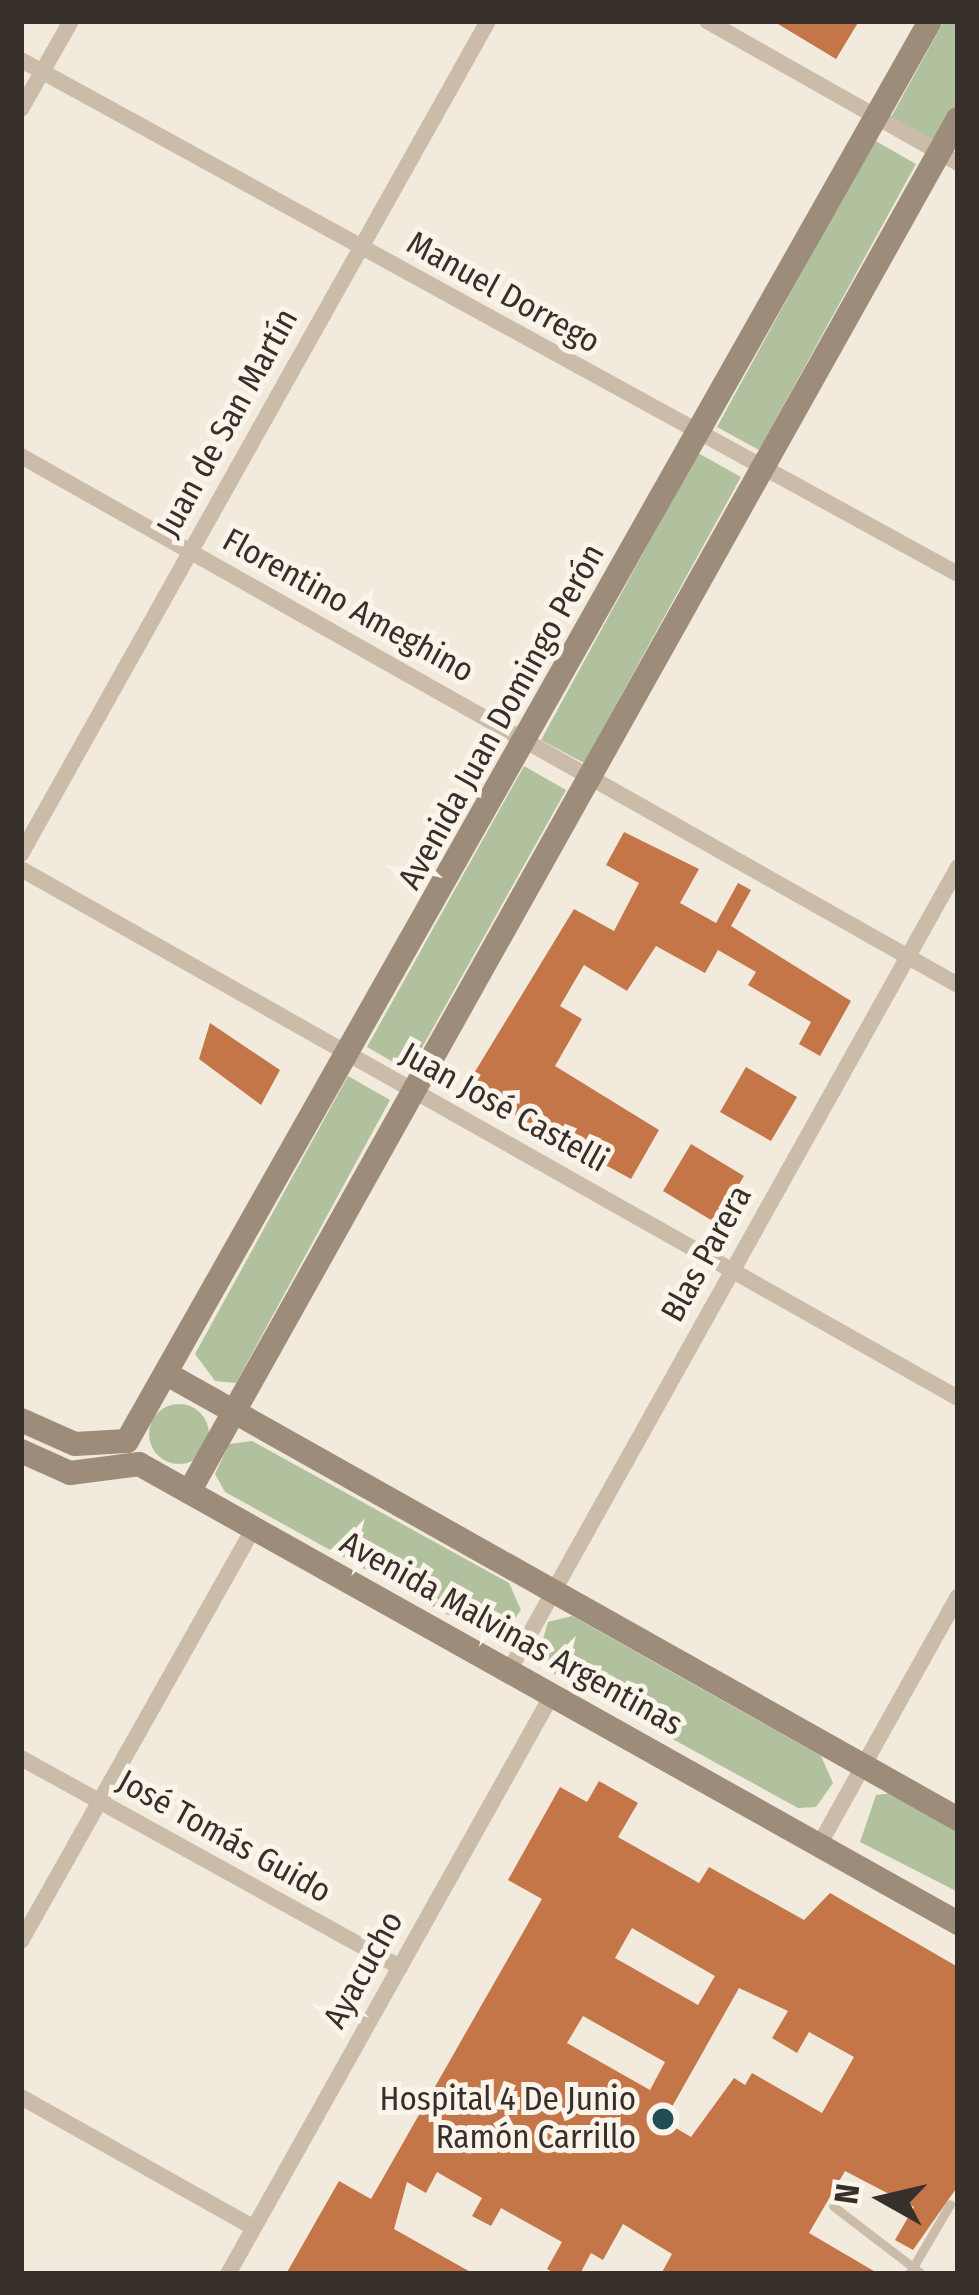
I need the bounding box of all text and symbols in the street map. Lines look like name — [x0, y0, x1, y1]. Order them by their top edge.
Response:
street label: Manuel Dorrego — [400, 224, 606, 362]
street label: Juan de San Martín — [149, 302, 307, 544]
street label: Florentino Ameghino — [216, 521, 480, 691]
street label: Avenida Juan Domingo Perón — [390, 537, 614, 897]
street label: Juan José Castelli — [393, 1035, 615, 1181]
street label: Blas Parera — [653, 1179, 761, 1329]
street label: Avenida Malvinas Argentinas — [333, 1523, 689, 1745]
street label: José Tomás Guido — [110, 1762, 338, 1912]
street label: Ayacucho — [316, 1905, 412, 2035]
place label: Hospital 4 De Junio Ramón Carrillo — [380, 2080, 636, 2158]
marker: Hospital 4 De Junio Ramón Carrillo — [647, 2103, 679, 2135]
north arrow — [823, 2139, 943, 2259]
text: N — [826, 2181, 869, 2207]

